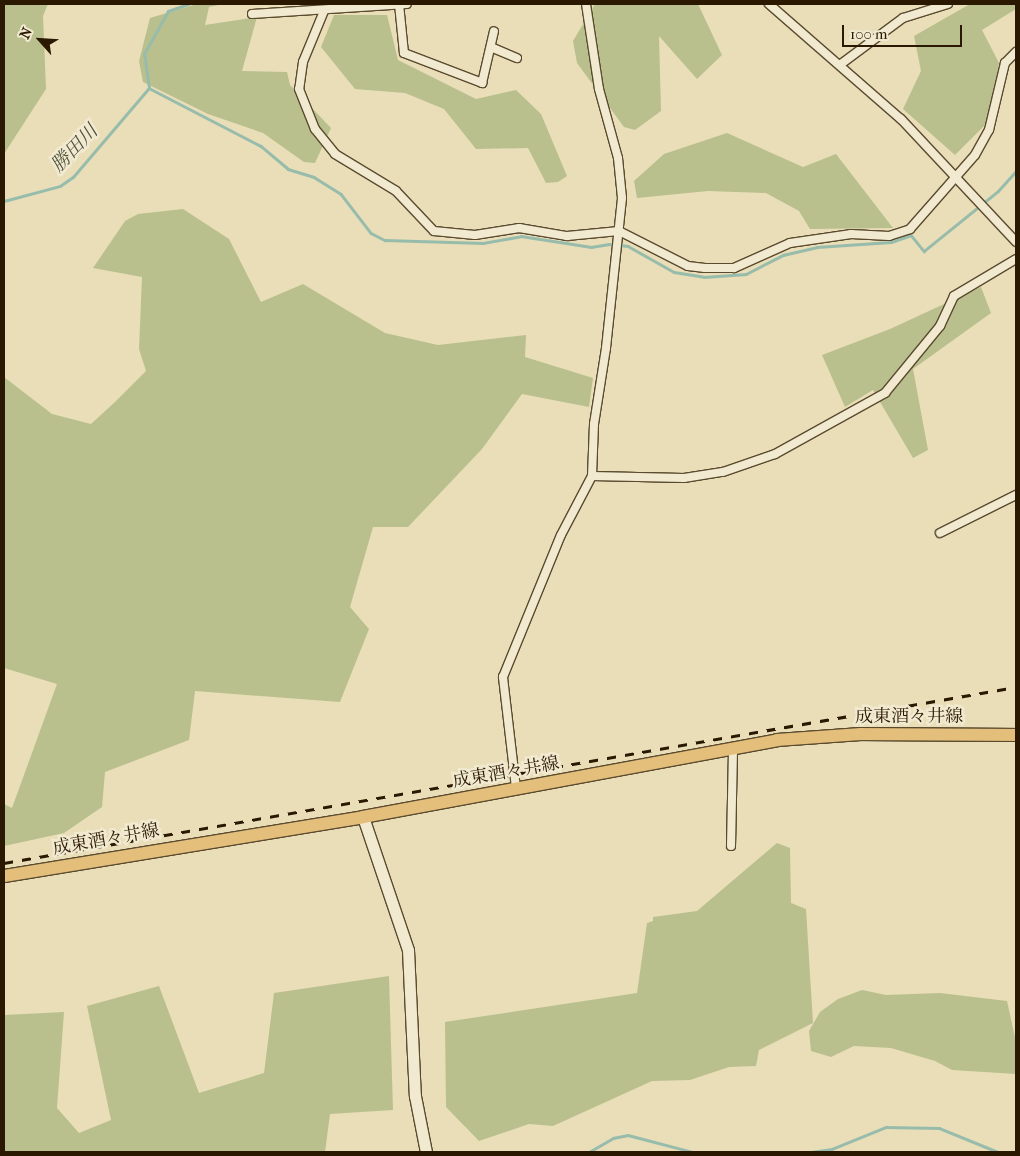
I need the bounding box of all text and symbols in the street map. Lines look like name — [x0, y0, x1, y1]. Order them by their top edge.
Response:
north arrow — [15, 15, 65, 65]
scale bar — [845, 15, 965, 47]
text: N — [16, 25, 36, 42]
text: 100 m — [850, 25, 888, 43]
water label: 勝田川 — [47, 121, 103, 177]
street label: 成東酒々井線 — [855, 706, 963, 728]
street label: 成東酒々井線 — [451, 753, 561, 793]
street label: 成東酒々井線 — [51, 820, 161, 860]

